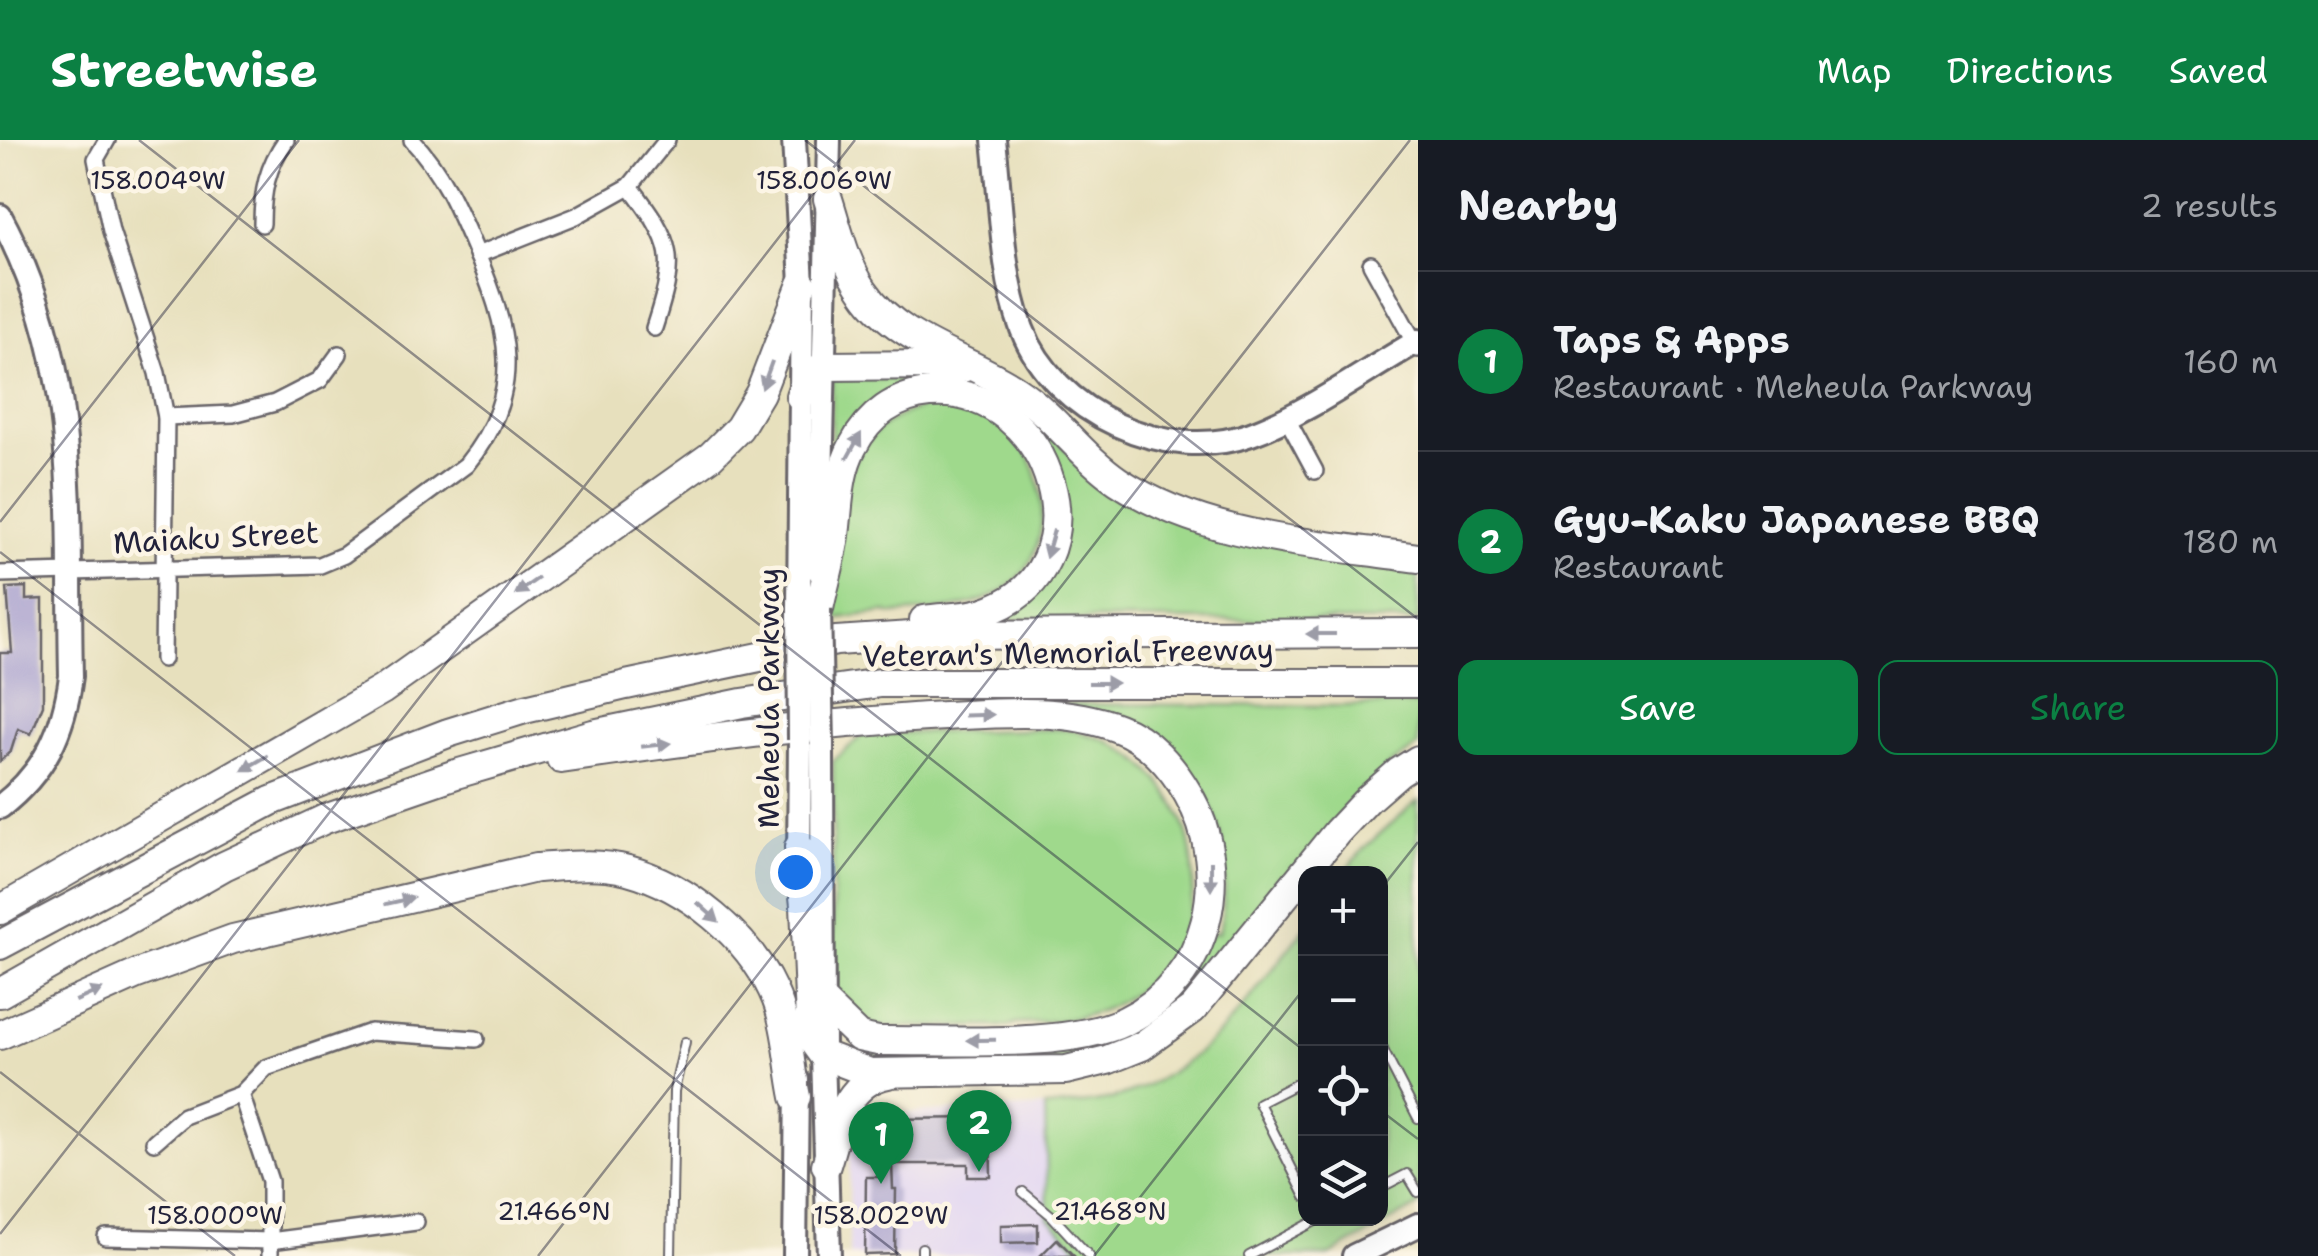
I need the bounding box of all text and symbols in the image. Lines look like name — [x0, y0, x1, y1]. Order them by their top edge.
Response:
text: Streetwise — [50, 38, 318, 102]
text: Map — [1817, 47, 1892, 94]
text: Directions — [1947, 47, 2114, 94]
text: Saved — [2169, 47, 2268, 94]
text: 158.004°W — [90, 163, 226, 197]
text: 158.006°W — [756, 163, 892, 197]
text: Nearby — [1458, 177, 1618, 233]
text: 2 results — [2141, 184, 2278, 227]
text: Taps & Apps — [1553, 314, 1790, 365]
text: 1 — [1483, 340, 1498, 383]
text: 160 m — [2183, 340, 2278, 383]
one-way arrow — [758, 360, 774, 390]
text: Restaurant · Meheula Parkway — [1553, 365, 2033, 408]
one-way arrow — [846, 432, 863, 461]
text: Gyu-Kaku Japanese BBQ — [1553, 494, 2040, 545]
street label: Maiaku Street — [112, 512, 320, 563]
text: 2 — [1479, 520, 1502, 563]
text: 180 m — [2182, 520, 2278, 563]
one-way arrow — [1042, 529, 1058, 560]
text: Restaurant — [1553, 545, 1724, 588]
street label: Meheula Parkway — [748, 568, 789, 828]
one-way arrow — [514, 576, 540, 595]
one-way arrow — [1304, 626, 1336, 642]
street label: Veteran's Memorial Freeway — [862, 628, 1274, 677]
button: Save — [1458, 660, 1858, 755]
button: Share — [1878, 660, 2278, 755]
one-way arrow — [1087, 675, 1119, 691]
one-way arrow — [964, 706, 996, 722]
one-way arrow — [641, 737, 672, 753]
one-way arrow — [241, 754, 269, 771]
your location — [770, 847, 821, 898]
one-way arrow — [1203, 860, 1219, 892]
map controls — [1298, 866, 1388, 1226]
button: + — [1298, 866, 1388, 956]
one-way arrow — [384, 893, 415, 908]
one-way arrow — [696, 900, 720, 923]
button: − — [1298, 956, 1388, 1046]
one-way arrow — [74, 987, 104, 1003]
one-way arrow — [965, 1032, 997, 1048]
button: locate — [1298, 1046, 1388, 1136]
pin: 2 — [946, 1090, 1012, 1172]
pin: 1 — [848, 1102, 914, 1184]
button: layers — [1298, 1136, 1388, 1226]
text: 21.466°N — [497, 1194, 611, 1228]
text: 21.468°N — [1053, 1194, 1167, 1228]
text: 158.000°W — [147, 1198, 283, 1232]
text: 158.002°W — [814, 1198, 948, 1232]

